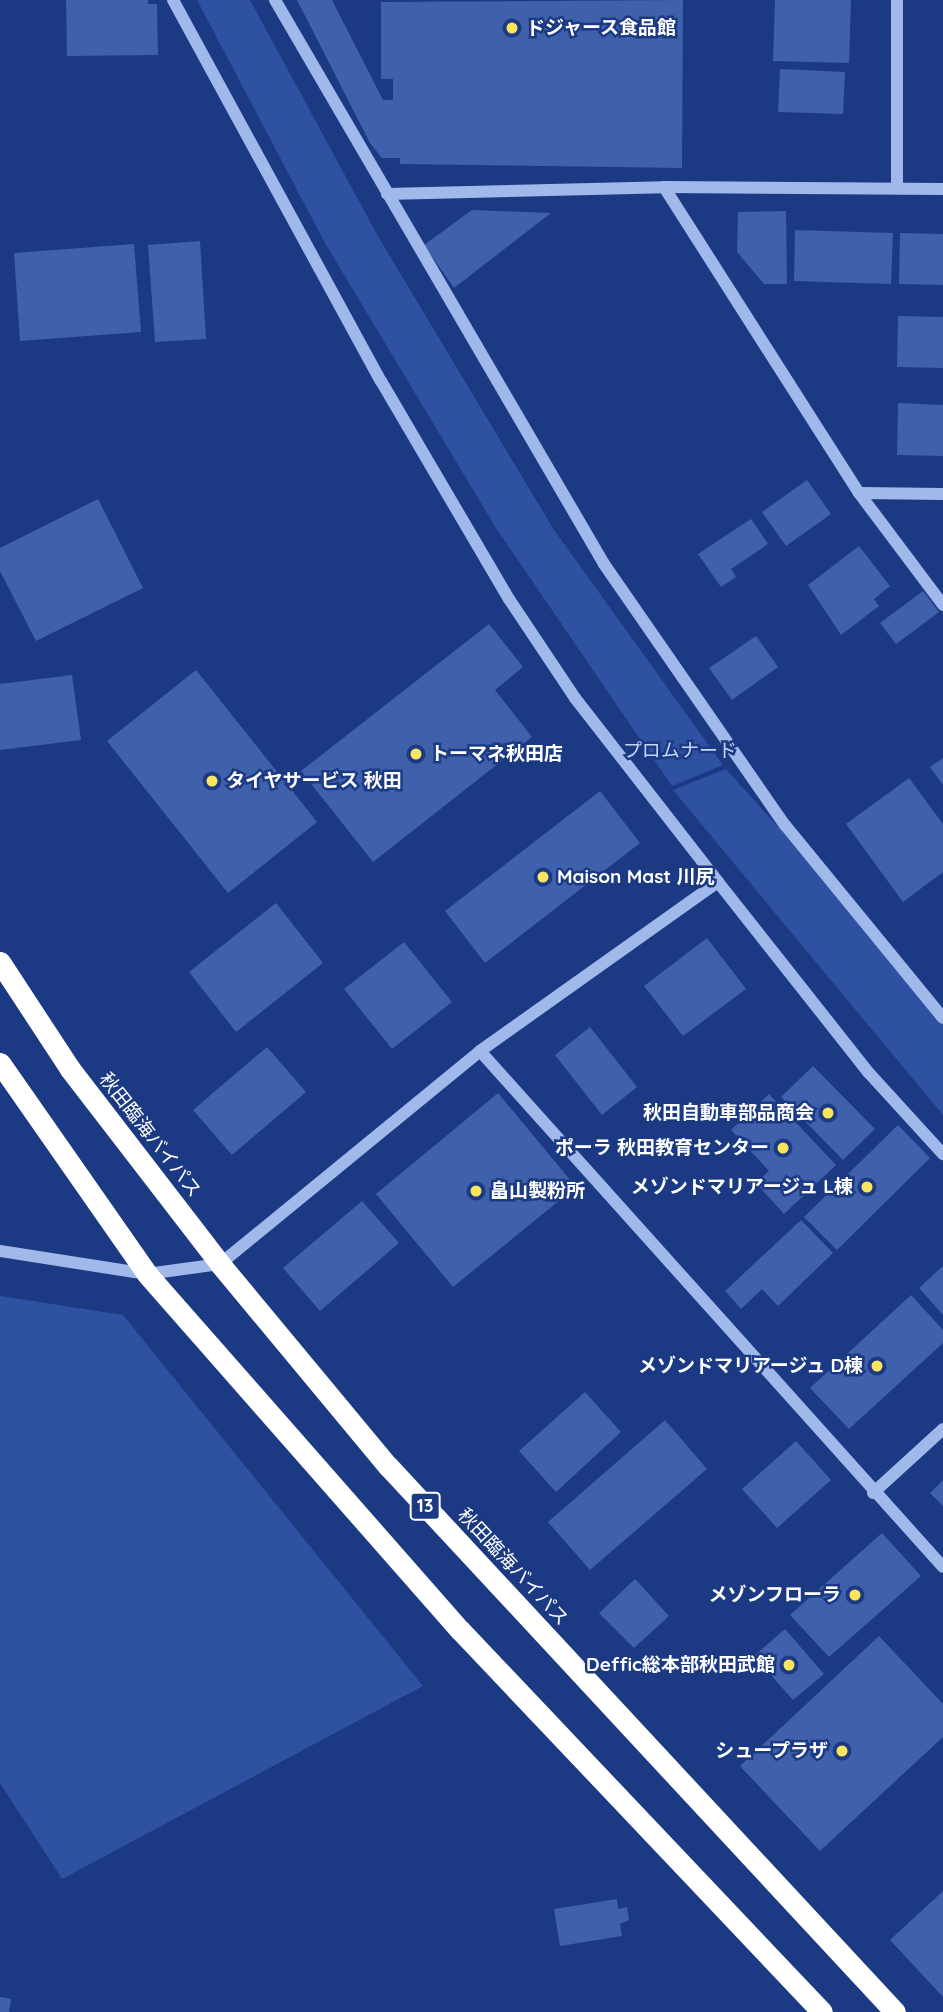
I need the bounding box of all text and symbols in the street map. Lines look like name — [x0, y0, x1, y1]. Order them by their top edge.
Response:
place label: ドジャース食品館 — [526, 17, 678, 39]
marker: ドジャース食品館 — [504, 20, 520, 36]
park label: プロムナード — [623, 740, 737, 762]
place label: トーマネ秋田店 — [430, 743, 563, 765]
marker: トーマネ秋田店 — [408, 746, 424, 762]
place label: タイヤサービス 秋田 — [226, 770, 402, 792]
marker: タイヤサービス 秋田 — [204, 773, 220, 789]
place label: Maison Mast 川尻 — [557, 866, 714, 888]
marker: Maison Mast 川尻 — [535, 869, 551, 885]
street label: 秋田臨海バイパス — [94, 1068, 206, 1202]
place label: 秋田自動車部品商会 — [643, 1102, 814, 1124]
marker: 秋田自動車部品商会 — [820, 1105, 836, 1121]
place label: ポーラ 秋田教育センター — [555, 1137, 769, 1159]
marker: ポーラ 秋田教育センター — [775, 1140, 791, 1156]
place label: メゾンドマリアージュ L棟 — [629, 1176, 853, 1198]
marker: メゾンドマリアージュ L棟 — [859, 1179, 875, 1195]
place label: 畠山製粉所 — [490, 1180, 585, 1202]
marker: 畠山製粉所 — [468, 1183, 484, 1199]
place label: メゾンドマリアージュ D棟 — [636, 1355, 863, 1377]
marker: メゾンドマリアージュ D棟 — [869, 1358, 885, 1374]
road number: 13 — [409, 1492, 441, 1520]
street label: 秋田臨海バイパス — [453, 1504, 573, 1630]
place label: メゾンフローラ — [708, 1584, 841, 1606]
marker: メゾンフローラ — [847, 1587, 863, 1603]
place label: Deffic総本部秋田武館 — [586, 1654, 775, 1676]
marker: Deffic総本部秋田武館 — [781, 1657, 797, 1673]
place label: シュープラザ — [714, 1740, 828, 1762]
marker: シュープラザ — [834, 1743, 850, 1759]

